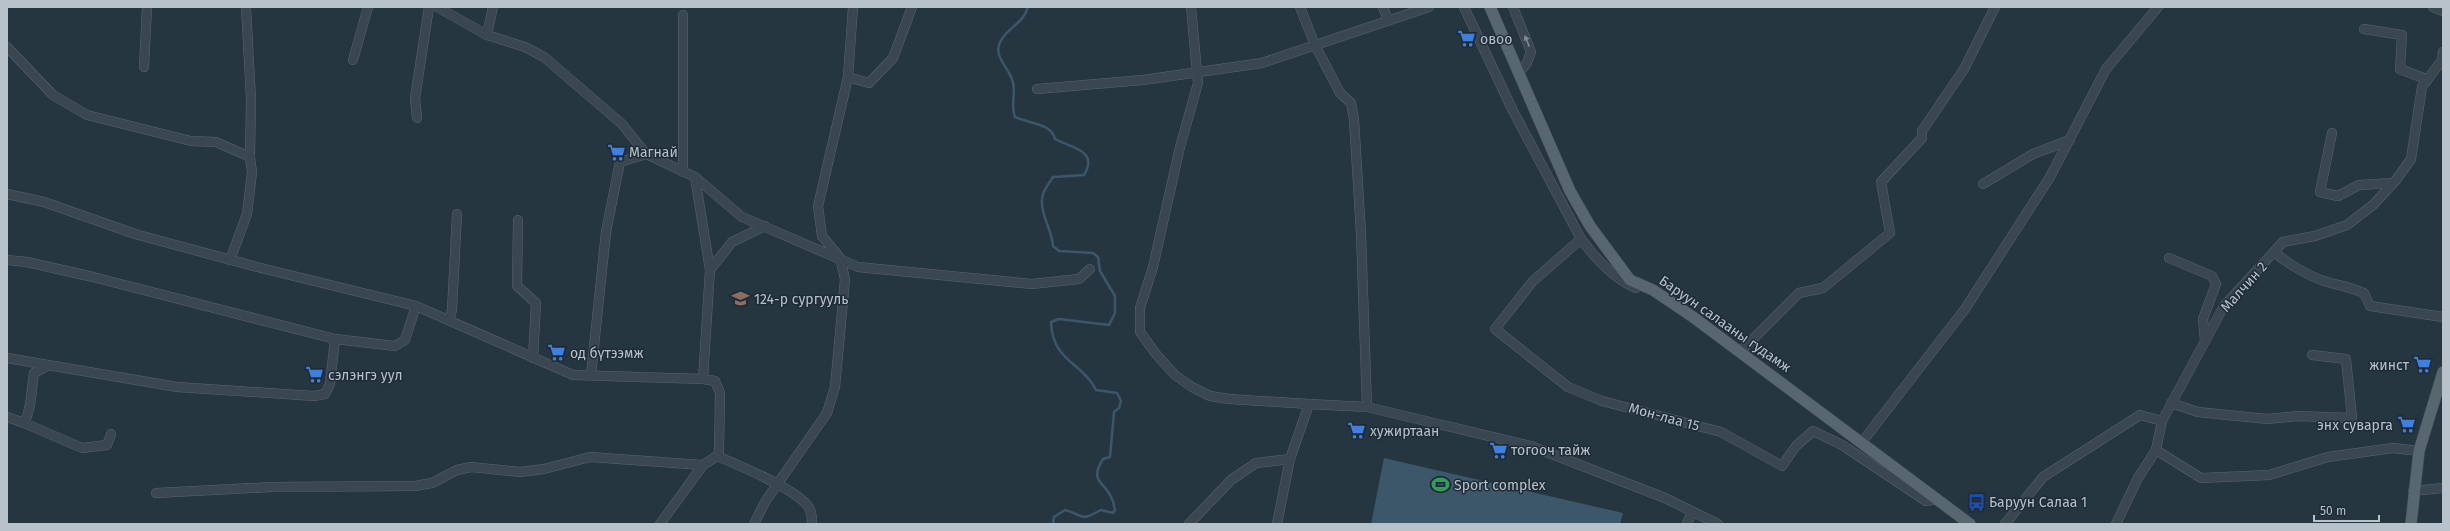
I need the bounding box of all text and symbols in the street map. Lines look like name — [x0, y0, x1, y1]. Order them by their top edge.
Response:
supermarket icon: овоо — [1457, 29, 1477, 49]
place label: овоо — [1480, 31, 1512, 48]
one-way arrow — [1524, 36, 1530, 47]
supermarket icon: Магнай — [606, 142, 626, 162]
place label: Магнай — [629, 144, 678, 161]
street label: Малчин 2 — [2217, 258, 2271, 316]
street label: Баруун салааны гудамж — [1656, 272, 1794, 376]
school or university icon: 124-р сургууль — [731, 289, 751, 309]
place label: 124-р сургууль — [754, 291, 849, 308]
supermarket icon: од бүтээмж — [547, 343, 567, 363]
place label: од бүтээмж — [570, 345, 643, 362]
supermarket icon: жинст — [2412, 355, 2432, 375]
place label: жинст — [2369, 357, 2410, 374]
supermarket icon: сэлэнгэ уул — [305, 365, 325, 385]
place label: сэлэнгэ уул — [328, 367, 403, 384]
street label: Мон-лаа 15 — [1627, 399, 1701, 435]
supermarket icon: энх суварга — [2396, 415, 2416, 435]
place label: энх суварга — [2317, 417, 2393, 434]
supermarket icon: хужиртаан — [1347, 421, 1367, 441]
place label: хужиртаан — [1370, 423, 1439, 440]
supermarket icon: тогооч тайж — [1488, 440, 1508, 460]
place label: тогооч тайж — [1511, 442, 1590, 459]
sports icon: Sport complex — [1431, 475, 1451, 495]
place label: Sport complex — [1454, 477, 1546, 494]
bus stop icon: Баруун Салаа 1 — [1966, 492, 1986, 512]
place label: Баруун Салаа 1 — [1989, 494, 2087, 511]
scale bar — [2314, 497, 2379, 523]
text: 50 m — [2320, 504, 2346, 518]

